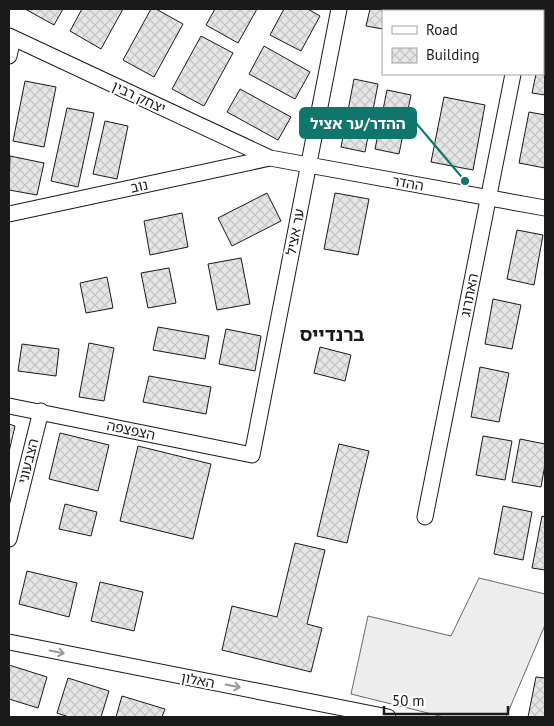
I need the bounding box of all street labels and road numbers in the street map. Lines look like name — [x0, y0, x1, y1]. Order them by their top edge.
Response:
street label: יצחק רבין — [109, 77, 169, 117]
street label: ההדר — [391, 171, 425, 195]
street label: נוב — [129, 175, 149, 197]
street label: ער אציל — [282, 207, 308, 257]
street label: האתרוג — [456, 272, 482, 318]
street label: הצפצפה — [105, 416, 157, 444]
street label: הצבעוני — [14, 437, 42, 485]
street label: האלון — [180, 668, 216, 692]

